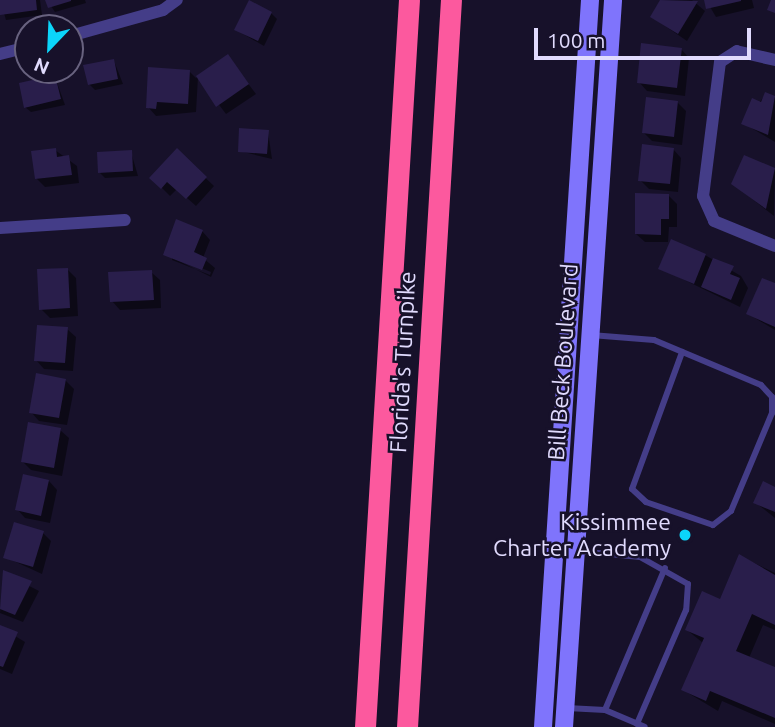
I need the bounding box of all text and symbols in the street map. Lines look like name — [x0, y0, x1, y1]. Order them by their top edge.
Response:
north arrow — [14, 14, 84, 84]
scale bar — [537, 14, 754, 58]
text: 100 m — [547, 28, 605, 52]
text: N — [31, 54, 52, 79]
street label: Bill Beck Boulevard — [542, 263, 584, 461]
street label: Florida's Turnpike — [384, 271, 422, 453]
place label: Kissimmee Charter Academy — [493, 508, 671, 562]
marker: Kissimmee Charter Academy — [677, 527, 693, 543]

